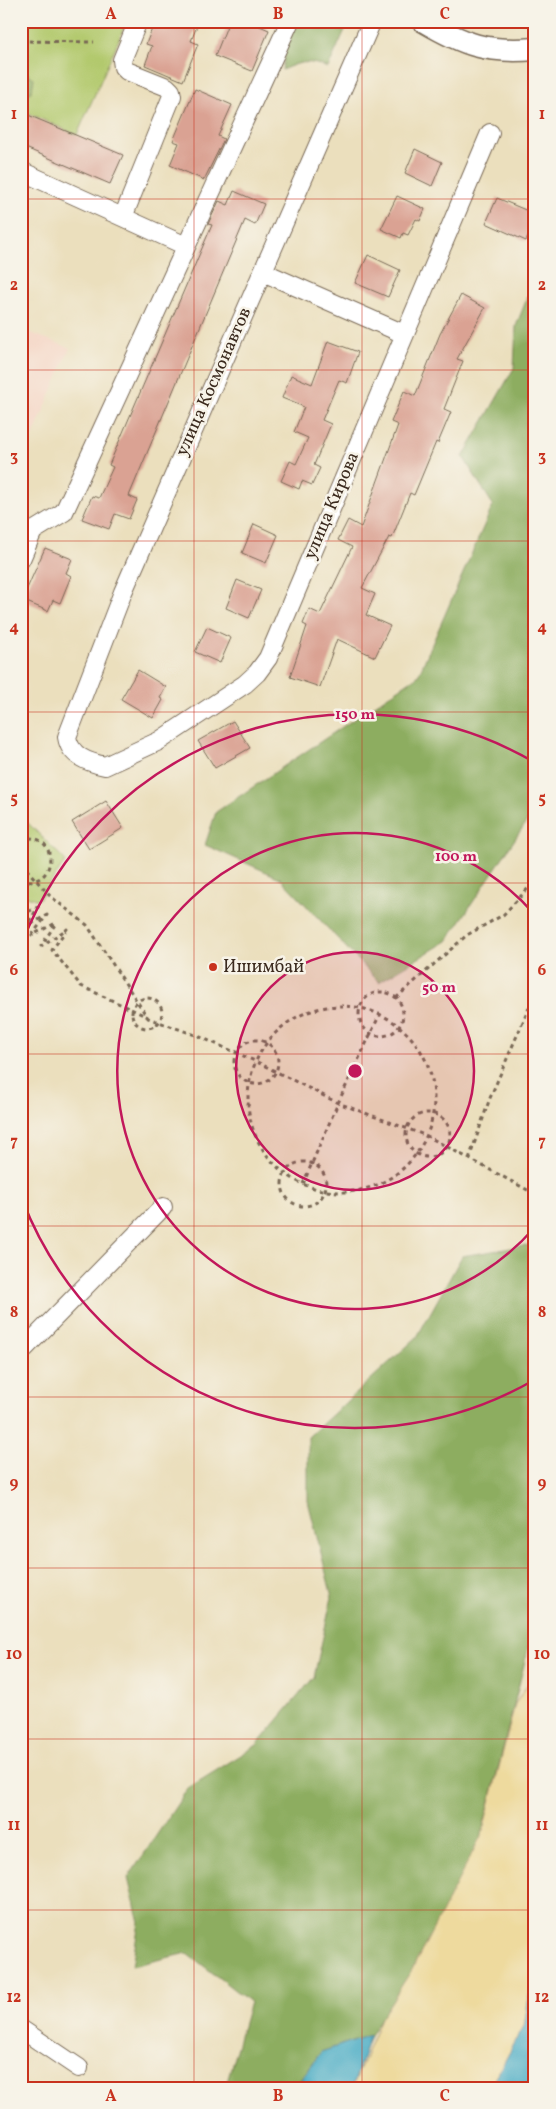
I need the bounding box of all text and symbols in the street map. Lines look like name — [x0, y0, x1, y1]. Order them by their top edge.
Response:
text: A — [105, 4, 117, 26]
text: B — [273, 4, 284, 26]
text: C — [440, 4, 450, 26]
text: 1 — [11, 104, 17, 126]
text: 1 — [539, 104, 545, 126]
text: 2 — [10, 275, 18, 297]
text: 2 — [538, 275, 546, 297]
street label: улица Космонавтов — [170, 303, 258, 461]
text: 3 — [10, 446, 18, 468]
text: 3 — [538, 446, 546, 468]
street label: улица Кирова — [298, 448, 366, 564]
text: 4 — [9, 617, 19, 639]
text: 4 — [537, 617, 547, 639]
text: 150 m — [335, 705, 375, 726]
text: 5 — [10, 788, 18, 810]
text: 5 — [538, 788, 546, 810]
text: 100 m — [435, 847, 478, 868]
place label: Ишимбай — [223, 955, 304, 980]
text: 6 — [10, 960, 19, 982]
text: 6 — [538, 960, 547, 982]
marker: Ишимбай — [207, 961, 219, 973]
text: 50 m — [422, 978, 456, 999]
centre of rings — [346, 1062, 364, 1080]
text: 7 — [10, 1131, 18, 1153]
text: 7 — [538, 1131, 546, 1153]
text: 8 — [10, 1302, 18, 1324]
text: 8 — [538, 1302, 546, 1324]
text: 9 — [10, 1473, 19, 1495]
text: 9 — [538, 1473, 547, 1495]
text: 10 — [6, 1644, 22, 1666]
text: 10 — [534, 1644, 550, 1666]
text: 11 — [8, 1815, 20, 1837]
text: 11 — [536, 1815, 548, 1837]
text: 12 — [7, 1987, 21, 2009]
text: 12 — [535, 1987, 549, 2009]
text: A — [105, 2086, 117, 2108]
text: B — [273, 2086, 284, 2108]
text: C — [440, 2086, 450, 2108]

